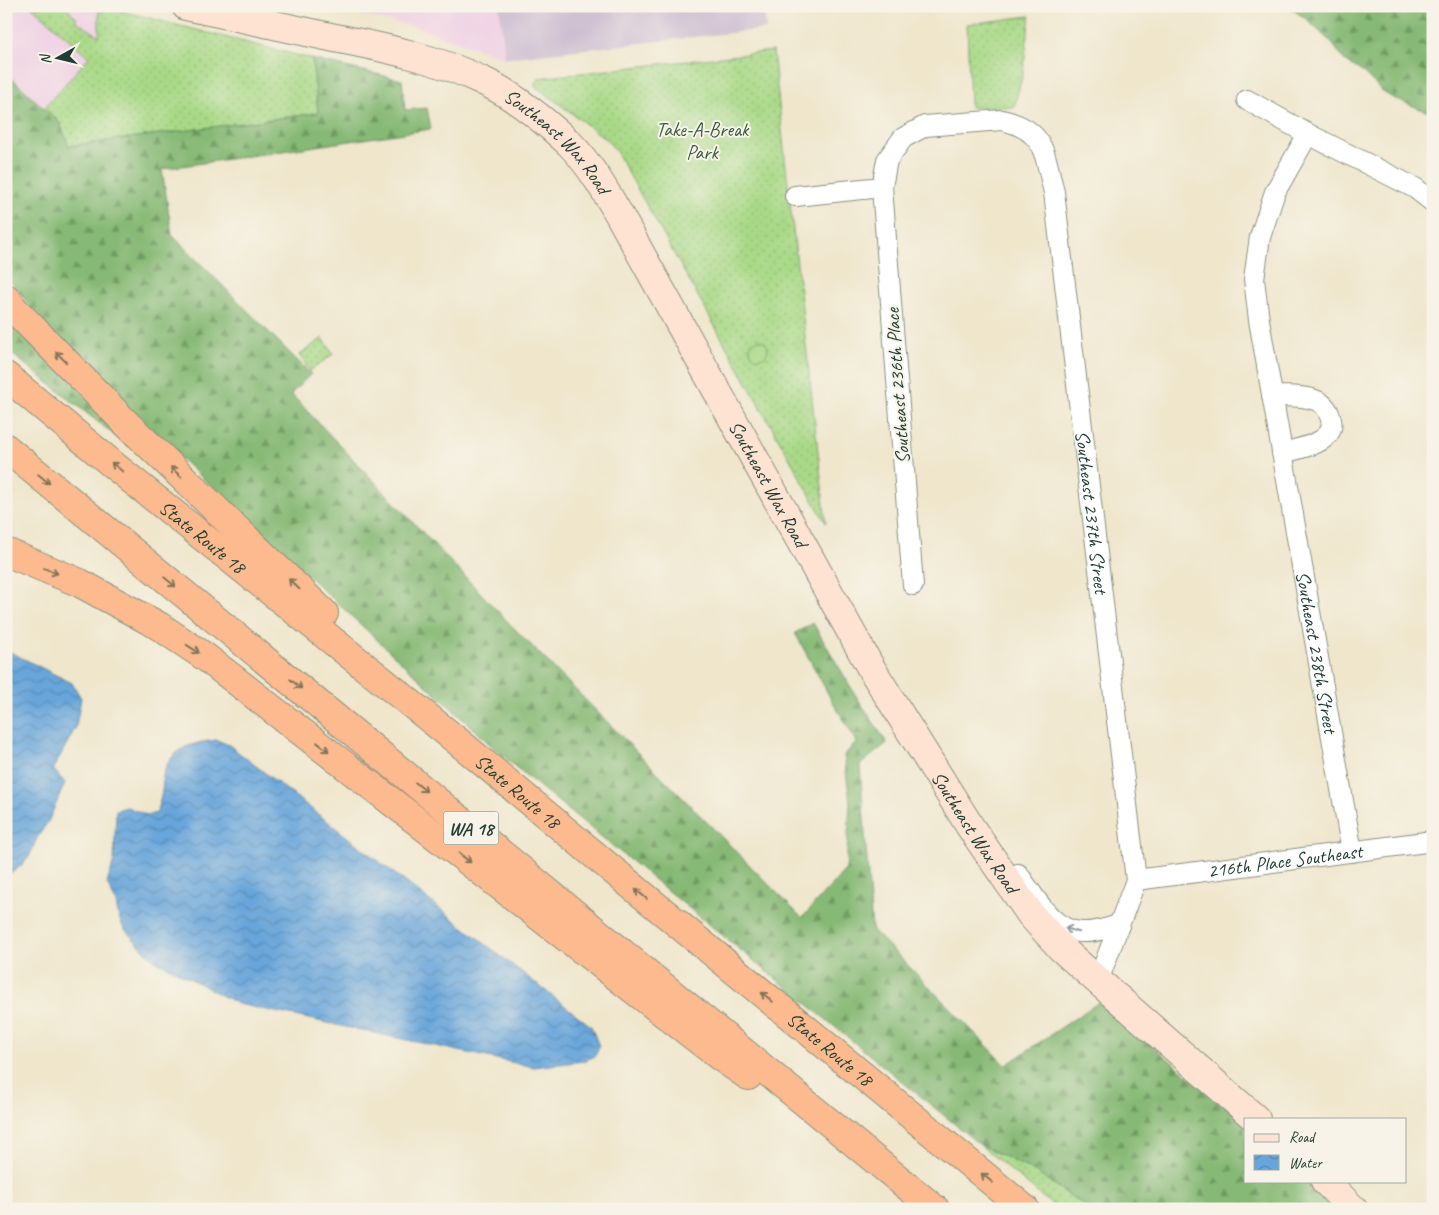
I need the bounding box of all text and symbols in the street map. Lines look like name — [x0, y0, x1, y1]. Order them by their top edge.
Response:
north arrow — [32, 32, 82, 82]
text: N — [36, 52, 55, 65]
street label: Southeast Wax Road — [499, 83, 617, 201]
park label: Take-A-Break Park — [656, 117, 750, 165]
street label: Southeast 236th Place — [879, 306, 915, 465]
one-way arrow — [55, 351, 67, 363]
street label: Southeast Wax Road — [723, 416, 815, 555]
street label: Southeast 237th Street — [1070, 429, 1114, 597]
one-way arrow — [111, 462, 124, 473]
one-way arrow — [170, 466, 183, 478]
one-way arrow — [37, 474, 50, 485]
street label: State Route 18 — [154, 495, 252, 581]
one-way arrow — [43, 566, 58, 576]
street label: Southeast 238th Street — [1290, 569, 1343, 737]
one-way arrow — [163, 576, 176, 587]
one-way arrow — [287, 578, 300, 590]
one-way arrow — [186, 644, 200, 654]
one-way arrow — [289, 679, 302, 690]
one-way arrow — [316, 742, 329, 753]
street label: State Route 18 — [470, 749, 567, 836]
street label: Southeast Wax Road — [926, 767, 1026, 901]
one-way arrow — [415, 782, 428, 793]
road number: WA 18 — [444, 811, 498, 844]
street label: 216th Place Southeast — [1206, 838, 1366, 883]
one-way arrow — [458, 853, 472, 863]
one-way arrow — [635, 889, 648, 900]
one-way arrow — [1064, 924, 1080, 934]
one-way arrow — [761, 992, 774, 1003]
street label: State Route 18 — [782, 1007, 879, 1093]
legend — [1244, 1118, 1406, 1182]
text: Road — [1289, 1128, 1316, 1147]
text: Water — [1289, 1154, 1323, 1173]
one-way arrow — [981, 1172, 994, 1183]

